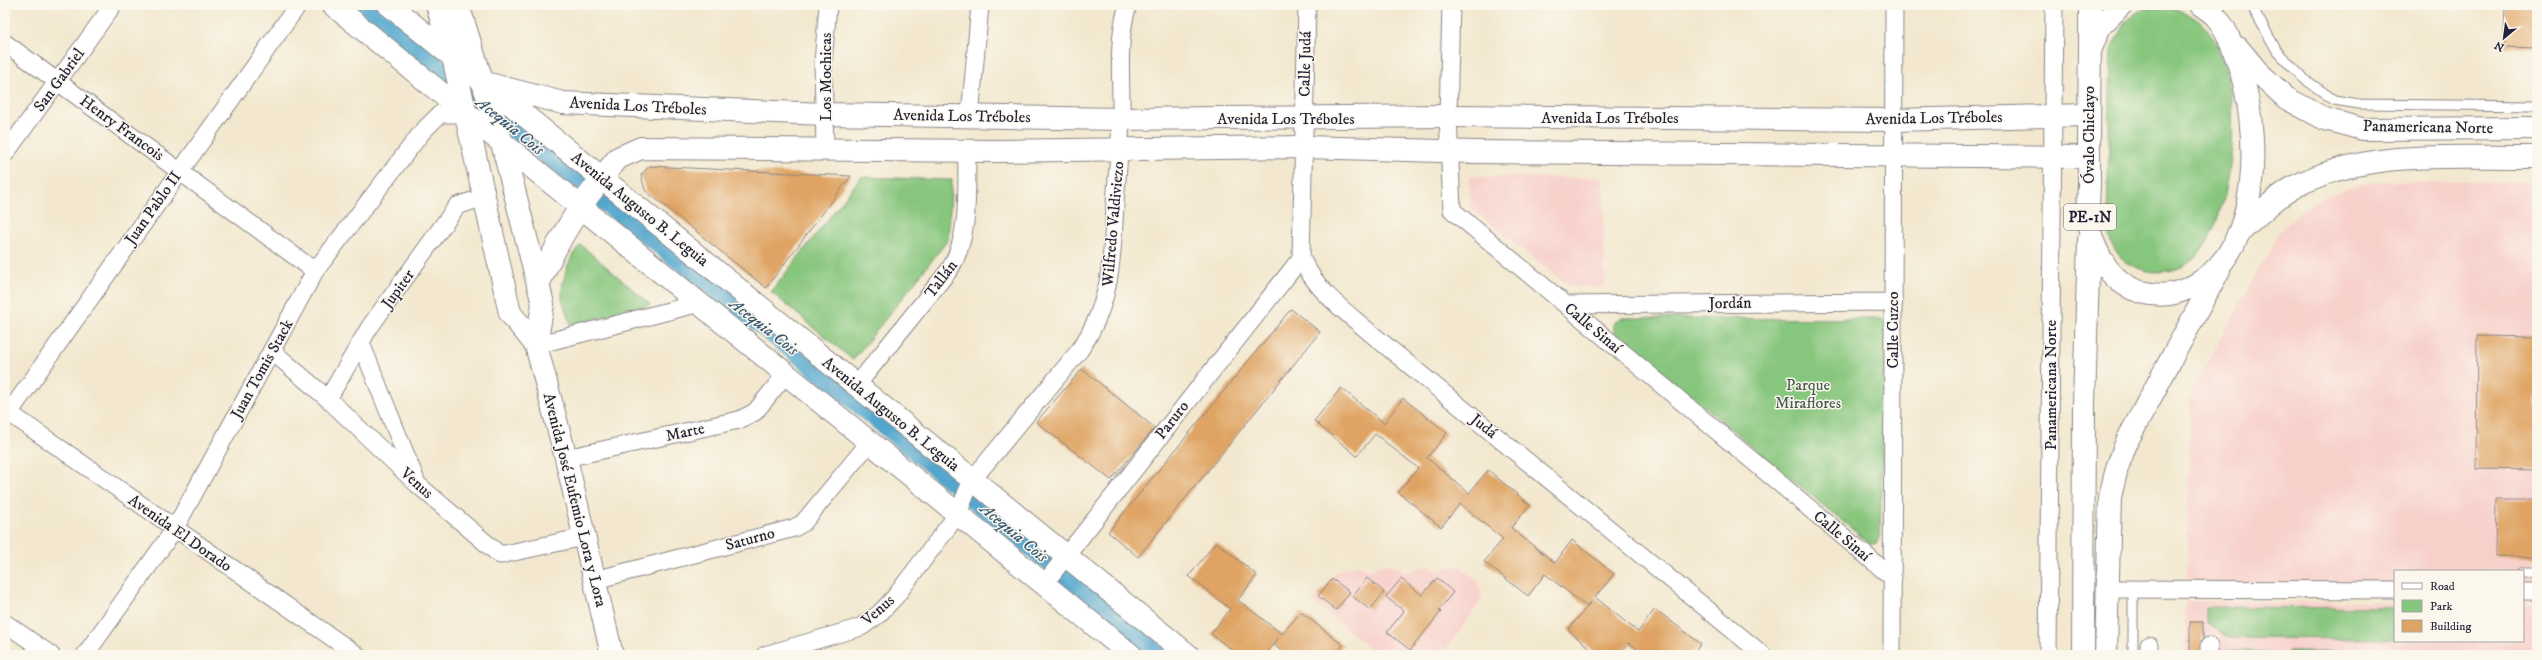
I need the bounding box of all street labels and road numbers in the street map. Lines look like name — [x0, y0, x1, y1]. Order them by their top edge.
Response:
street label: Calle Judá — [1294, 31, 1316, 97]
street label: Los Mochicas — [816, 33, 836, 121]
street label: San Gabriel — [29, 44, 89, 116]
street label: Óvalo Chiclayo — [2079, 86, 2099, 184]
street label: Henry Francois — [76, 91, 168, 165]
street label: Avenida Los Tréboles — [569, 92, 707, 120]
street label: Avenida Los Tréboles — [893, 105, 1031, 127]
street label: Avenida Los Tréboles — [1865, 107, 2003, 129]
street label: Avenida Los Tréboles — [1541, 108, 1679, 128]
street label: Avenida Los Tréboles — [1217, 109, 1355, 129]
street label: Panamericana Norte — [2363, 116, 2494, 138]
street label: Avenida Augusto B. Leguia — [567, 147, 713, 271]
street label: Wilfredo Valdiviezo — [1097, 160, 1128, 289]
street label: Juan Pablo II — [119, 167, 186, 250]
road number: PE-1N — [2064, 204, 2116, 230]
street label: Tallán — [920, 256, 962, 302]
street label: Jupiter — [376, 265, 419, 314]
street label: Calle Cuzco — [1883, 291, 1903, 369]
street label: Jordán — [1706, 293, 1752, 313]
street label: Calle Sinaí — [1560, 298, 1626, 358]
street label: Juan Tomis Stack — [225, 316, 298, 424]
street label: Panamericana Norte — [2041, 319, 2061, 450]
street label: Avenida Augusto B. Leguia — [818, 352, 964, 476]
street label: Avenida José Eufemio Lora y Lora — [539, 391, 611, 609]
street label: Paruro — [1151, 397, 1193, 443]
street label: Judá — [1465, 408, 1502, 443]
street label: Marte — [664, 418, 707, 446]
street label: Venus — [396, 462, 438, 503]
street label: Avenida El Dorado — [124, 490, 236, 576]
street label: Calle Sinaí — [1809, 506, 1875, 566]
street label: Saturno — [723, 523, 777, 555]
street label: Venus — [857, 590, 899, 630]

